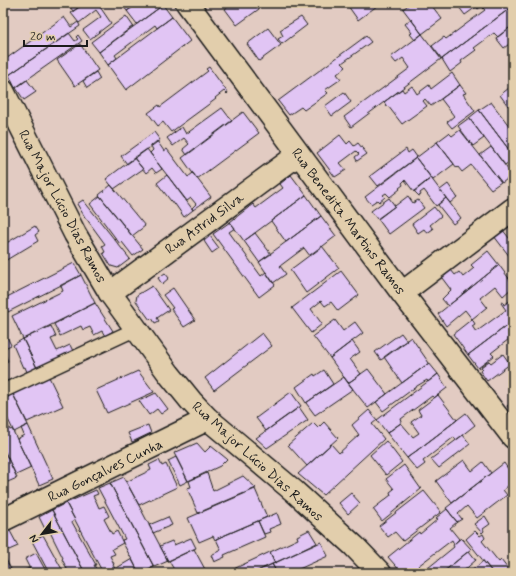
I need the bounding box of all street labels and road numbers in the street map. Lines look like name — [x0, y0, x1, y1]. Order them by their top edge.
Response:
street label: Rua Major Lúcio Dias Ramos — [14, 127, 110, 286]
street label: Rua Benedita Martins Ramos — [287, 145, 409, 298]
street label: Rua Astrid Silva — [162, 189, 248, 258]
street label: Rua Major Lúcio Dias Ramos — [188, 398, 327, 526]
street label: Rua Gonçalves Cunha — [45, 435, 166, 507]

